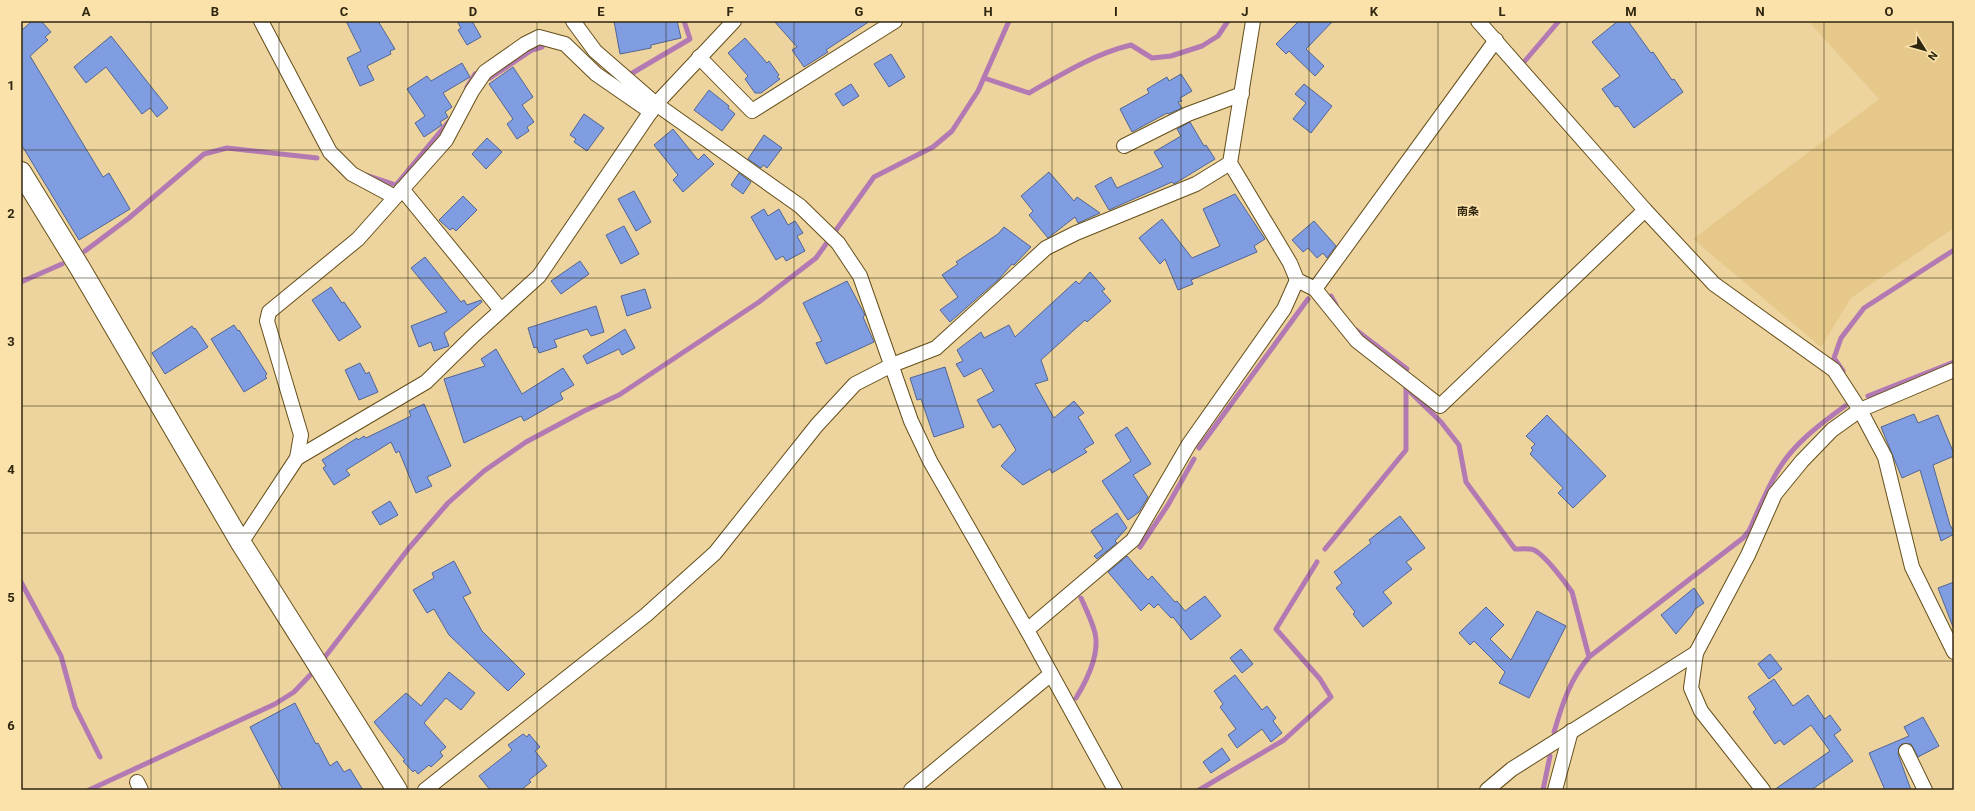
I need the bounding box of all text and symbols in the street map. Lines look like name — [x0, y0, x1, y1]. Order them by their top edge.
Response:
text: A — [82, 4, 91, 19]
text: B — [211, 4, 219, 19]
text: C — [340, 4, 349, 19]
text: D — [469, 4, 477, 19]
text: E — [597, 4, 605, 19]
text: F — [726, 4, 734, 19]
text: G — [855, 4, 864, 19]
text: H — [983, 4, 993, 19]
text: I — [1114, 4, 1118, 19]
text: J — [1241, 4, 1249, 19]
text: K — [1370, 4, 1379, 19]
text: L — [1498, 4, 1506, 19]
text: M — [1625, 4, 1637, 19]
text: N — [1755, 4, 1765, 19]
text: O — [1885, 4, 1894, 19]
north arrow — [1905, 30, 1945, 70]
text: N — [1925, 49, 1940, 63]
text: 1 — [7, 78, 15, 93]
district label: 南条 — [1457, 205, 1479, 218]
text: 2 — [7, 206, 15, 221]
text: 3 — [7, 334, 15, 349]
text: 4 — [7, 462, 15, 477]
text: 5 — [7, 590, 15, 605]
text: 6 — [7, 718, 15, 733]

